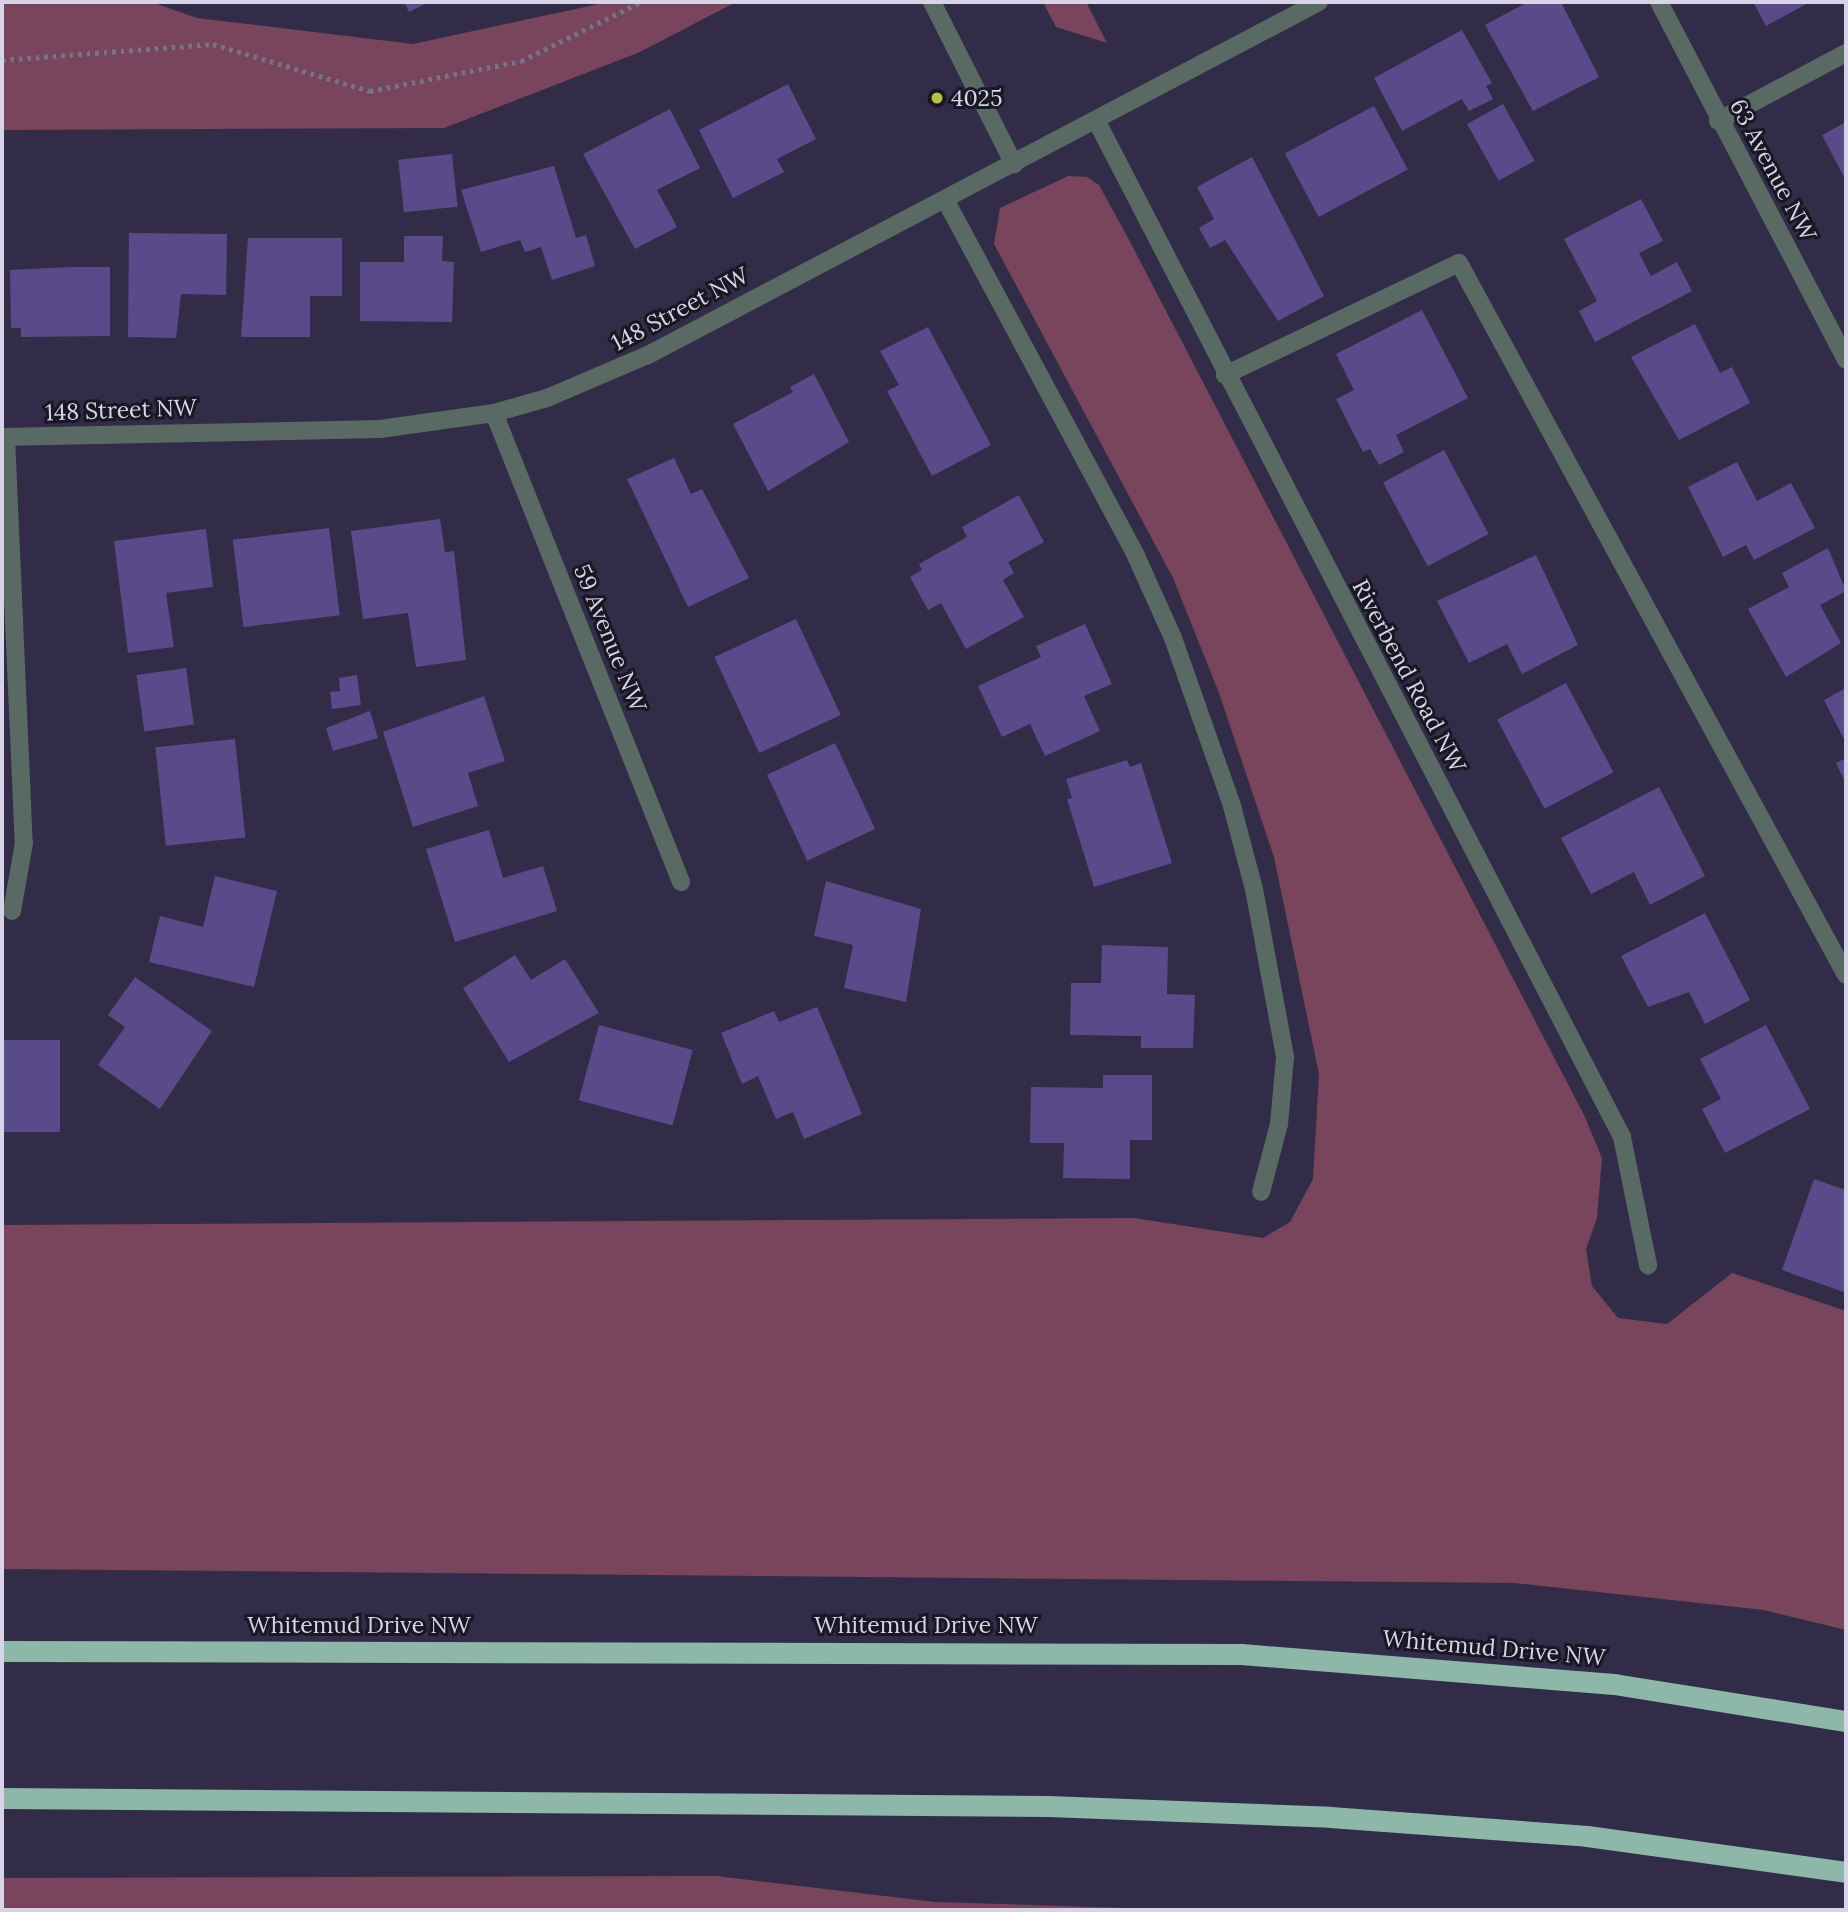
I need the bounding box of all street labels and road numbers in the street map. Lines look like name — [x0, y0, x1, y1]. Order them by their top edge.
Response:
street label: 63 Avenue NW — [1724, 94, 1822, 246]
street label: 148 Street NW — [607, 261, 753, 357]
street label: 148 Street NW — [45, 394, 197, 426]
street label: 59 Avenue NW — [568, 560, 652, 716]
street label: Riverbend Road NW — [1347, 575, 1471, 777]
street label: Whitemud Drive NW — [247, 1611, 471, 1639]
street label: Whitemud Drive NW — [814, 1611, 1038, 1639]
street label: Whitemud Drive NW — [1381, 1625, 1607, 1671]

